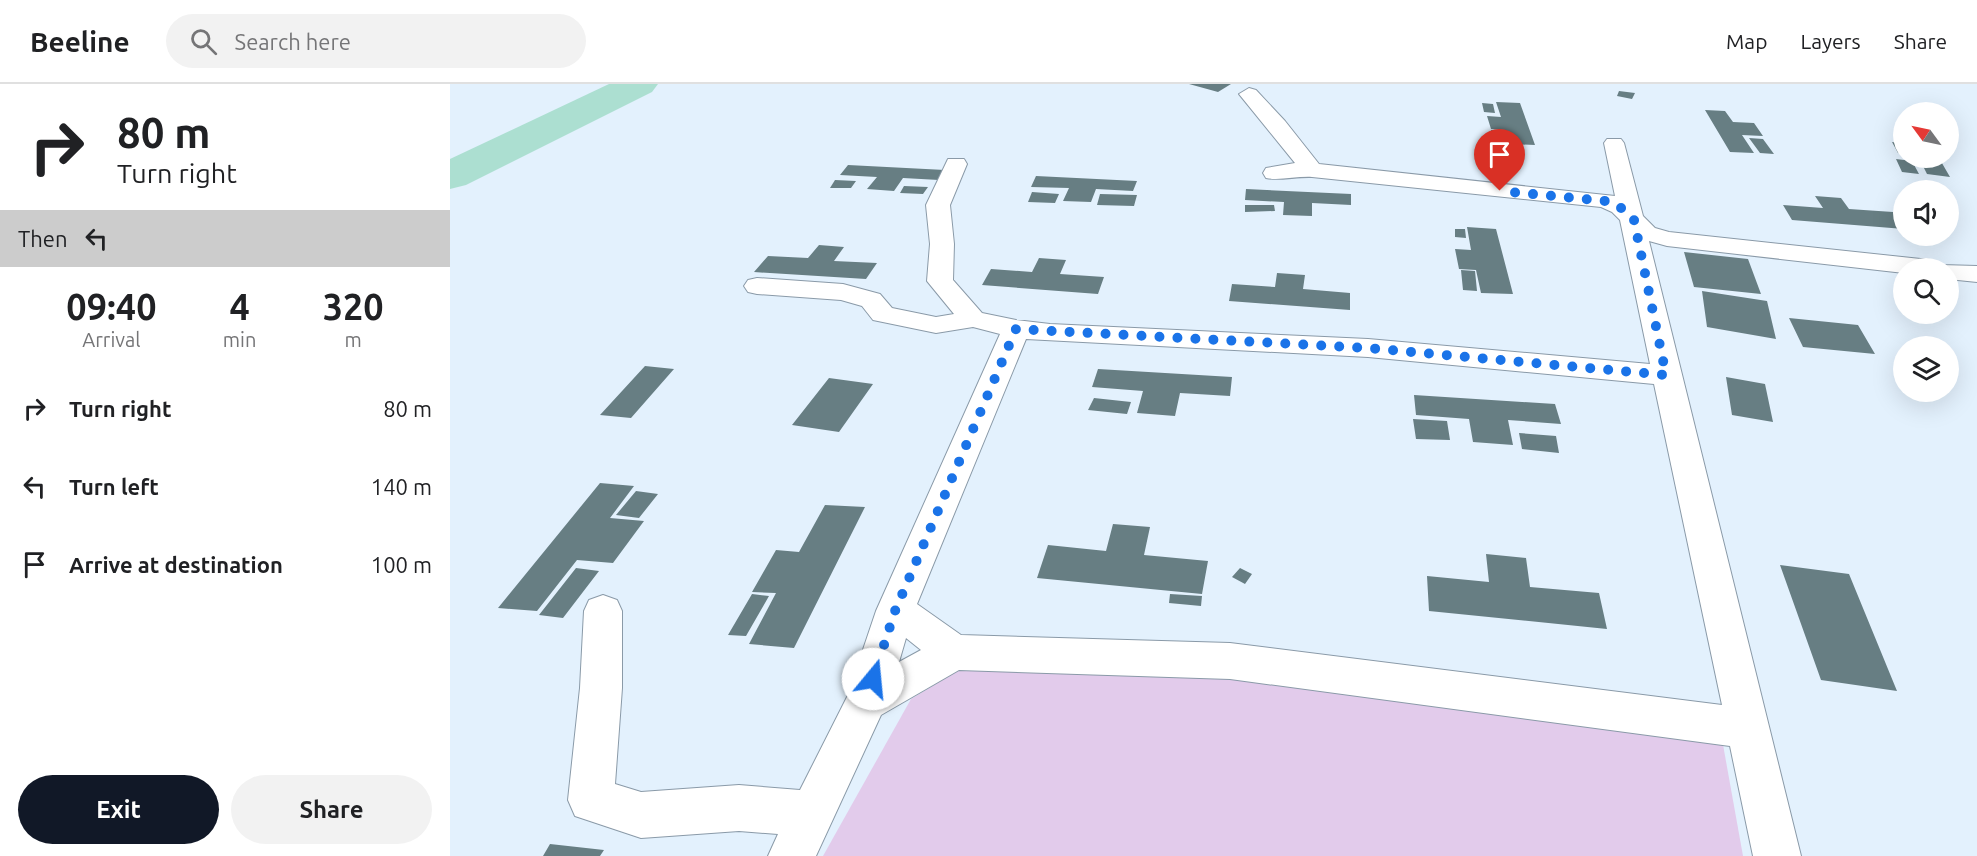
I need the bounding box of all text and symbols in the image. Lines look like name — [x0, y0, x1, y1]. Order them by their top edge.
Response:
search box — [166, 14, 586, 68]
icon: search — [187, 25, 220, 58]
text: Beeline — [30, 26, 130, 57]
text: Search here — [235, 29, 351, 54]
text: Map — [1726, 29, 1767, 53]
text: Layers — [1800, 29, 1861, 53]
text: Share — [1894, 29, 1947, 53]
north arrow — [1893, 102, 1959, 168]
map controls — [1893, 102, 1959, 402]
icon: right — [18, 108, 96, 186]
text: 80 m — [117, 109, 211, 156]
pin — [1474, 129, 1525, 191]
icon: arrive — [1483, 138, 1516, 171]
text: Turn right — [117, 158, 237, 188]
button: sound — [1893, 180, 1959, 246]
icon: left — [80, 222, 113, 255]
text: Then — [18, 226, 68, 251]
button: search — [1893, 258, 1959, 324]
text: 09:40 — [66, 286, 156, 327]
text: 4 — [229, 286, 250, 327]
text: 320 — [323, 286, 384, 327]
text: Arrival — [82, 328, 141, 351]
text: min — [223, 328, 256, 351]
text: m — [345, 328, 362, 351]
button: layers — [1893, 336, 1959, 402]
icon: right — [18, 392, 51, 425]
text: Turn right — [69, 396, 171, 421]
text: 80 m — [383, 396, 432, 421]
icon: left — [18, 470, 51, 503]
text: Turn left — [69, 474, 159, 499]
text: 140 m — [371, 474, 432, 499]
icon: arrive — [18, 548, 51, 581]
text: Arrive at destination — [69, 552, 283, 577]
text: 100 m — [371, 552, 432, 577]
position arrow — [841, 647, 905, 711]
button: Exit — [18, 775, 219, 844]
button: Share — [231, 775, 432, 844]

